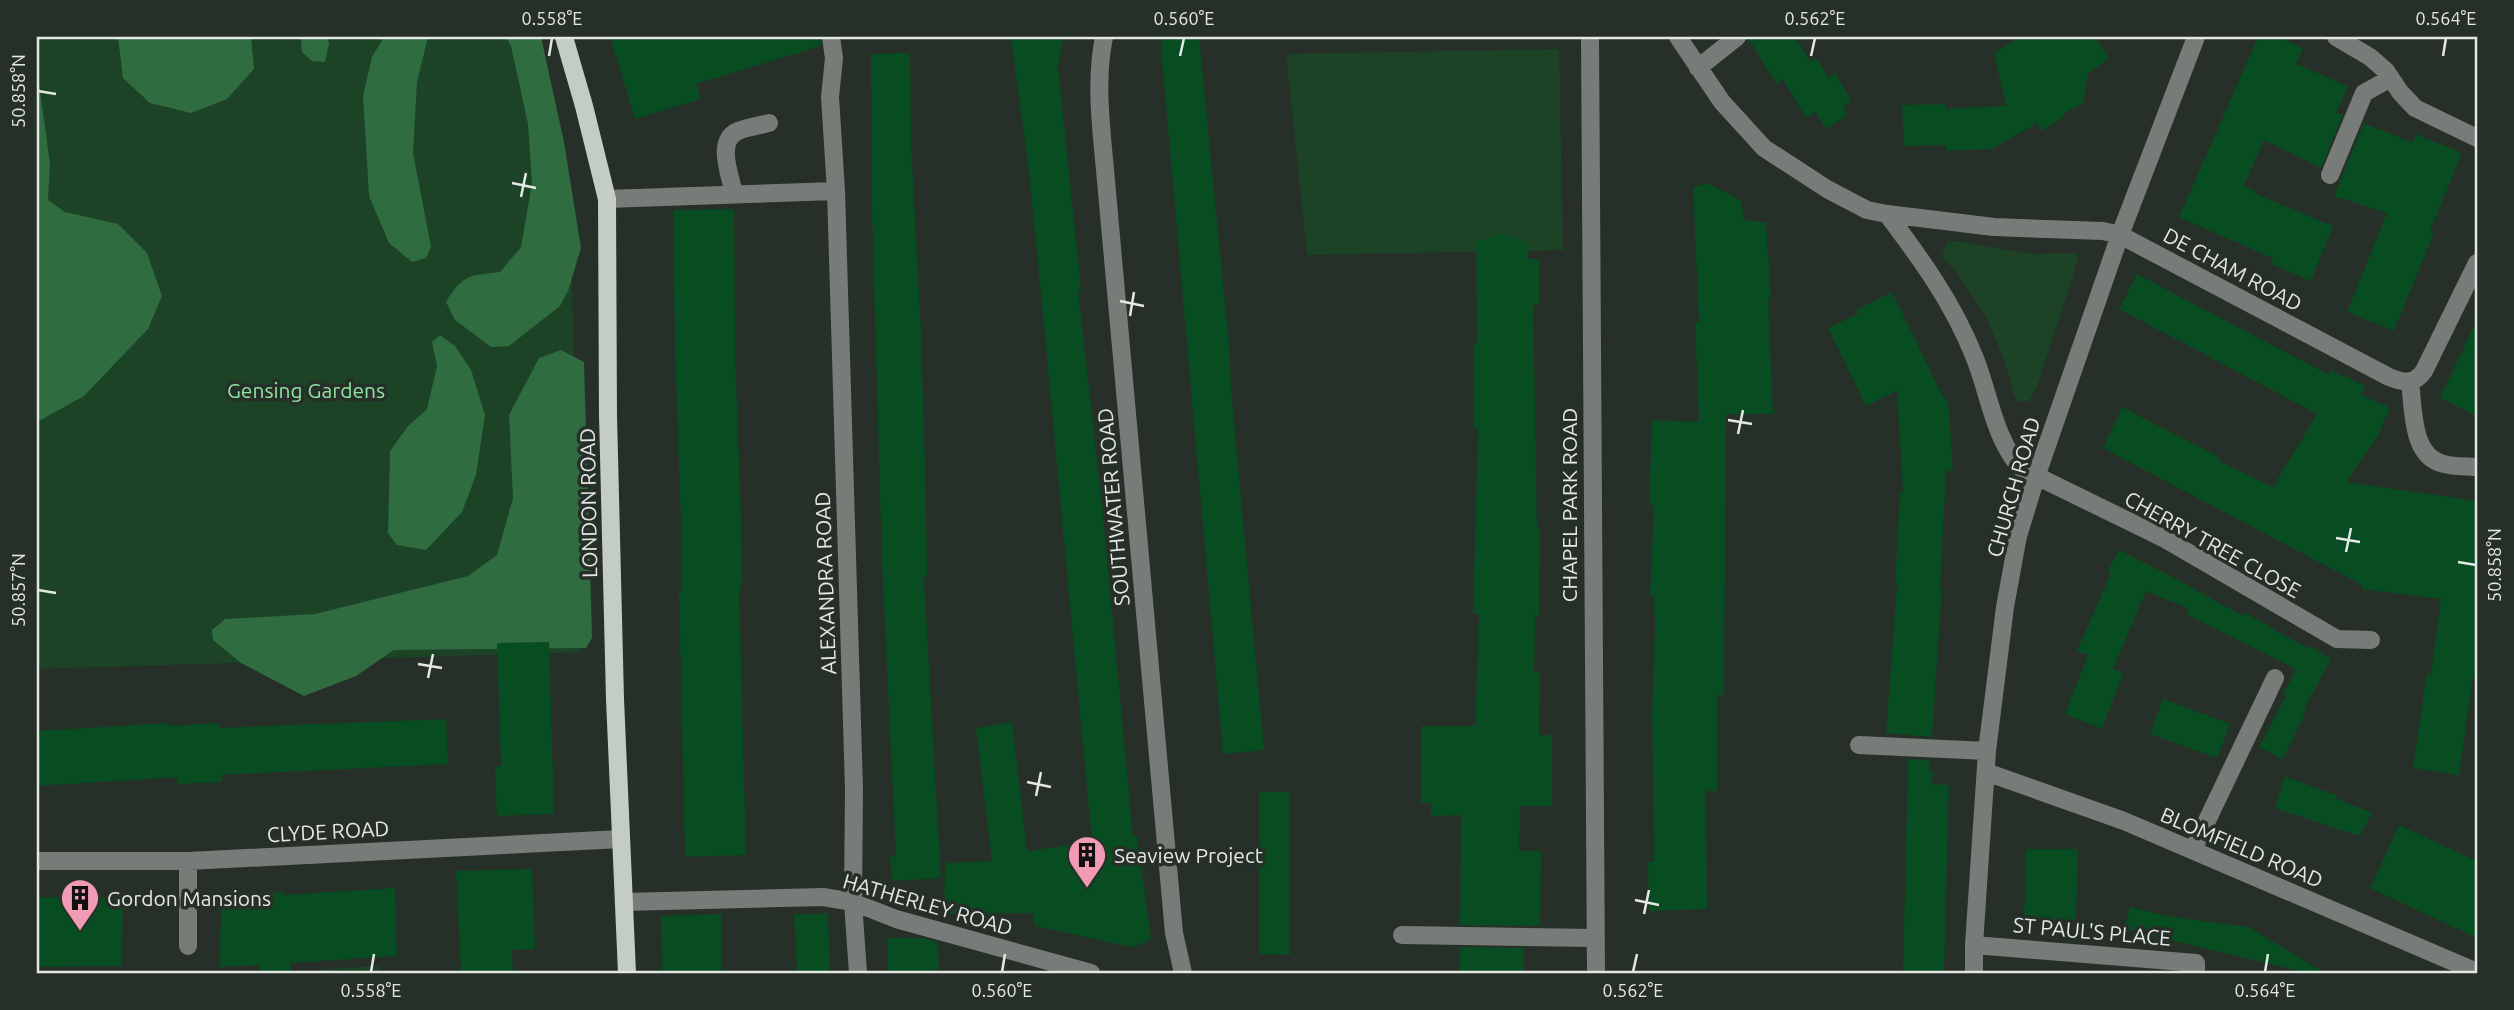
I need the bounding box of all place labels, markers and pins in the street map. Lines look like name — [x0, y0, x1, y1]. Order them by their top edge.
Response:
building icon: Seaview Project — [1066, 834, 1108, 889]
place label: Seaview Project — [1114, 843, 1263, 867]
building icon: Gordon Mansions — [59, 877, 101, 932]
place label: Gordon Mansions — [107, 886, 271, 910]

